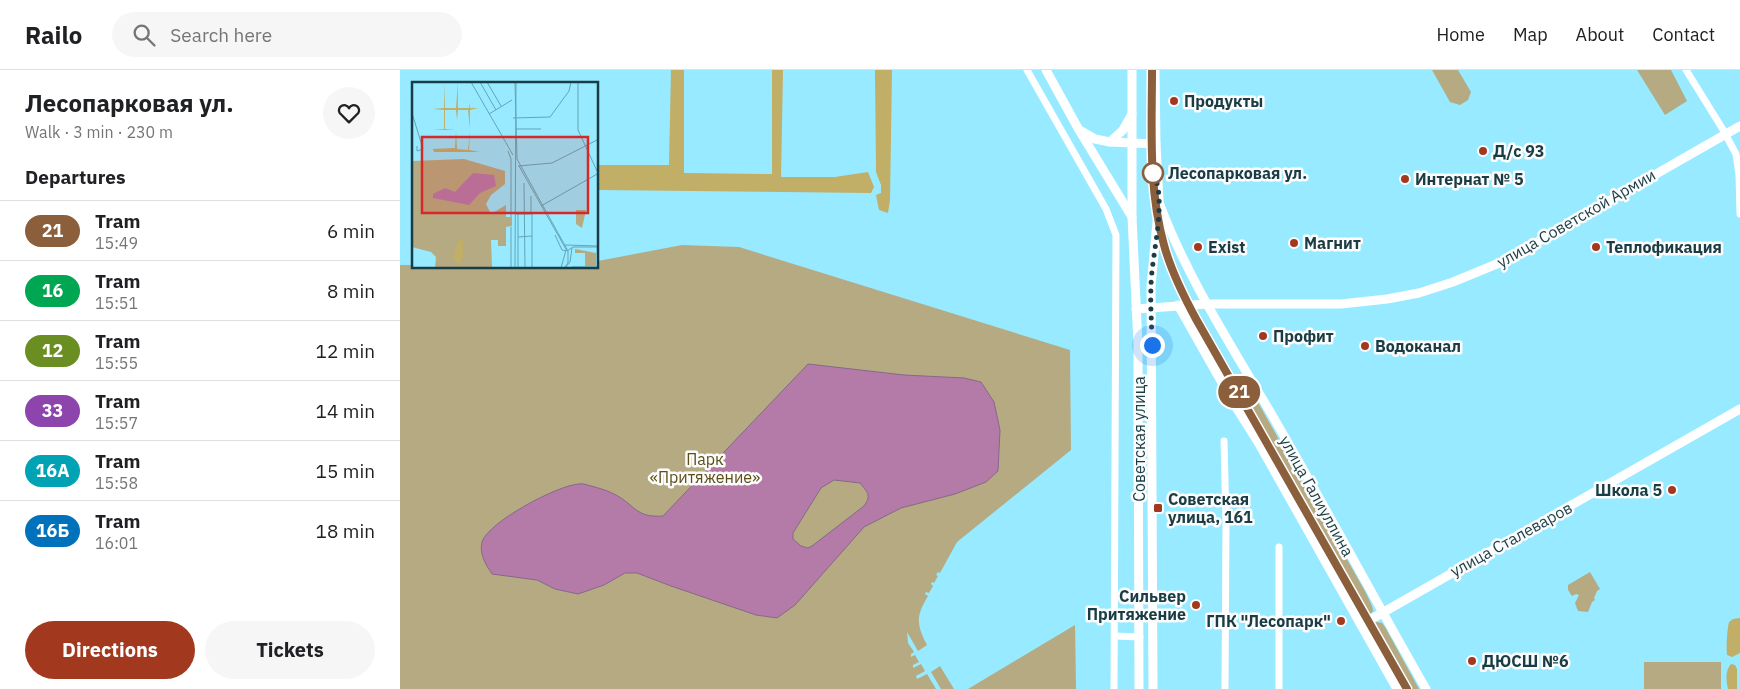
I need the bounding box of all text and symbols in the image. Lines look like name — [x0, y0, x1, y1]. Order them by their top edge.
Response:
search box — [112, 12, 462, 57]
text: Railo — [25, 19, 82, 51]
icon: search — [130, 21, 158, 49]
text: Search here — [170, 23, 272, 47]
text: Home — [1437, 23, 1485, 46]
text: Map — [1513, 23, 1548, 46]
text: About — [1576, 23, 1624, 46]
text: Contact — [1652, 23, 1715, 46]
inset map — [412, 82, 599, 269]
text: Лесопарковая ул. — [25, 87, 234, 119]
button: heart — [323, 87, 375, 139]
place label: Продукты — [1184, 91, 1263, 111]
marker: Продукты — [1168, 95, 1180, 107]
text: Walk · 3 min · 230 m — [25, 122, 173, 142]
place label: Д/с 93 — [1493, 141, 1544, 161]
marker: Д/с 93 — [1477, 145, 1489, 157]
marker: Лесопарковая ул. — [1142, 162, 1164, 184]
place label: Лесопарковая ул. — [1168, 163, 1307, 183]
street label: улица Советской Армии — [1493, 164, 1659, 272]
text: Departures — [25, 165, 125, 189]
place label: Интернат № 5 — [1415, 169, 1524, 189]
marker: Интернат № 5 — [1399, 173, 1411, 185]
text: Tram — [95, 209, 140, 233]
text: 21 — [42, 219, 63, 242]
text: 6 min — [327, 219, 375, 243]
text: 15:49 — [95, 233, 138, 253]
place label: Магнит — [1304, 233, 1361, 253]
place label: Exist — [1208, 237, 1245, 257]
marker: Магнит — [1288, 237, 1300, 249]
place label: Теплофикация — [1606, 237, 1722, 257]
marker: Exist — [1192, 241, 1204, 253]
marker: Теплофикация — [1590, 241, 1602, 253]
text: Tram — [95, 269, 140, 293]
text: 16 — [42, 279, 63, 302]
text: 8 min — [327, 279, 375, 303]
text: 15:51 — [95, 293, 138, 313]
place label: Профит — [1273, 326, 1334, 346]
text: Tram — [95, 329, 140, 353]
marker: Профит — [1257, 330, 1269, 342]
your location — [1140, 333, 1165, 358]
place label: Водоканал — [1375, 336, 1461, 356]
text: 12 — [42, 339, 63, 362]
text: 12 min — [316, 339, 375, 363]
marker: Водоканал — [1359, 340, 1371, 352]
text: 15:55 — [95, 353, 138, 373]
street label: Советская улица — [1129, 376, 1149, 502]
line badge: 21 — [1216, 376, 1262, 408]
text: 21 — [1228, 380, 1250, 403]
text: Tram — [95, 389, 140, 413]
text: 33 — [42, 399, 63, 422]
text: 14 min — [316, 399, 375, 423]
text: 15:57 — [95, 413, 138, 433]
street label: улица Галиуллина — [1276, 432, 1359, 560]
text: Tram — [95, 449, 140, 473]
park label: Парк «Притяжение» — [650, 449, 760, 487]
text: 16А — [36, 459, 69, 482]
text: 15 min — [316, 459, 375, 483]
text: 15:58 — [95, 473, 138, 493]
place label: Школа 5 — [1595, 480, 1662, 500]
marker: Школа 5 — [1666, 484, 1678, 496]
place label: Советская улица, 161 — [1168, 489, 1253, 527]
street label: улица Сталеваров — [1446, 497, 1576, 581]
marker: Советская улица, 161 — [1152, 502, 1164, 514]
text: Tram — [95, 509, 140, 533]
text: 16Б — [36, 519, 69, 542]
text: 18 min — [316, 519, 375, 543]
text: 16:01 — [95, 533, 138, 553]
place label: Сильвер Притяжение — [1087, 586, 1186, 624]
marker: Сильвер Притяжение — [1190, 599, 1202, 611]
place label: ГПК "Лесопарк" — [1206, 611, 1331, 631]
marker: ГПК "Лесопарк" — [1335, 615, 1347, 627]
button: Directions — [25, 621, 195, 679]
button: Tickets — [205, 621, 375, 679]
place label: ДЮСШ №6 — [1482, 651, 1569, 671]
marker: ДЮСШ №6 — [1466, 655, 1478, 667]

